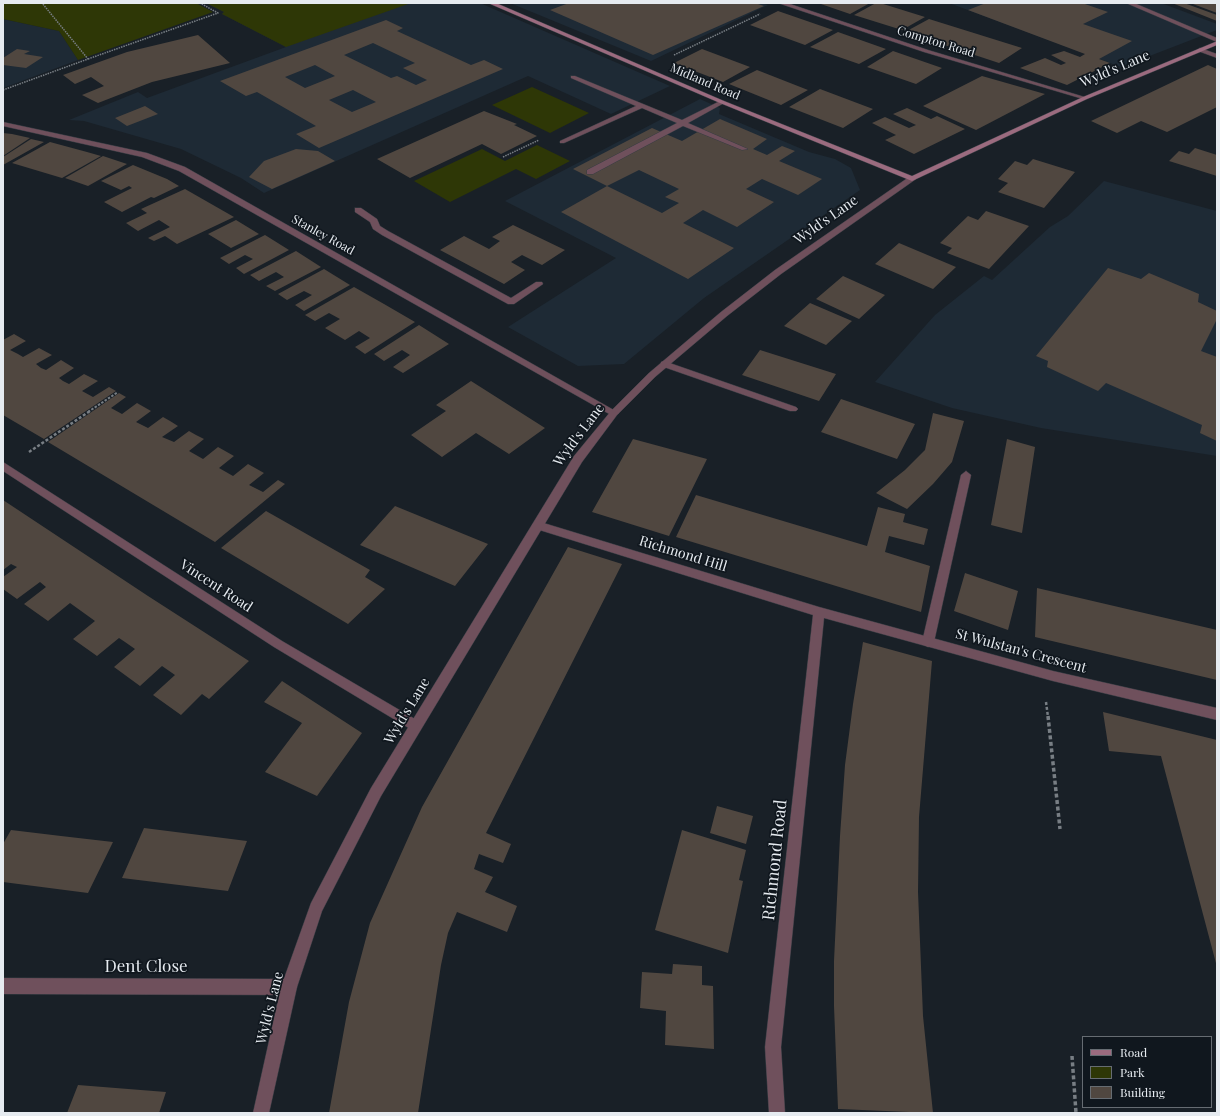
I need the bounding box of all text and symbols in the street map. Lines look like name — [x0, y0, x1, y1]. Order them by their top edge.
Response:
street label: Compton Road — [895, 23, 977, 61]
street label: Wyld's Lane — [1078, 47, 1152, 91]
street label: Midland Road — [668, 61, 742, 103]
street label: Wyld's Lane — [791, 192, 861, 248]
street label: Stanley Road — [289, 212, 357, 258]
street label: Wyld's Lane — [550, 400, 608, 470]
street label: Richmond Hill — [637, 533, 729, 575]
street label: Vincent Road — [176, 556, 256, 616]
street label: St Wulstan's Crescent — [954, 625, 1088, 677]
street label: Wyld's Lane — [381, 675, 433, 747]
street label: Richmond Road — [759, 798, 791, 922]
street label: Dent Close — [104, 957, 188, 977]
street label: Wyld's Lane — [253, 970, 287, 1046]
legend — [1082, 1036, 1212, 1108]
text: Road — [1120, 1044, 1147, 1060]
text: Park — [1120, 1064, 1145, 1080]
text: Building — [1120, 1084, 1165, 1100]

